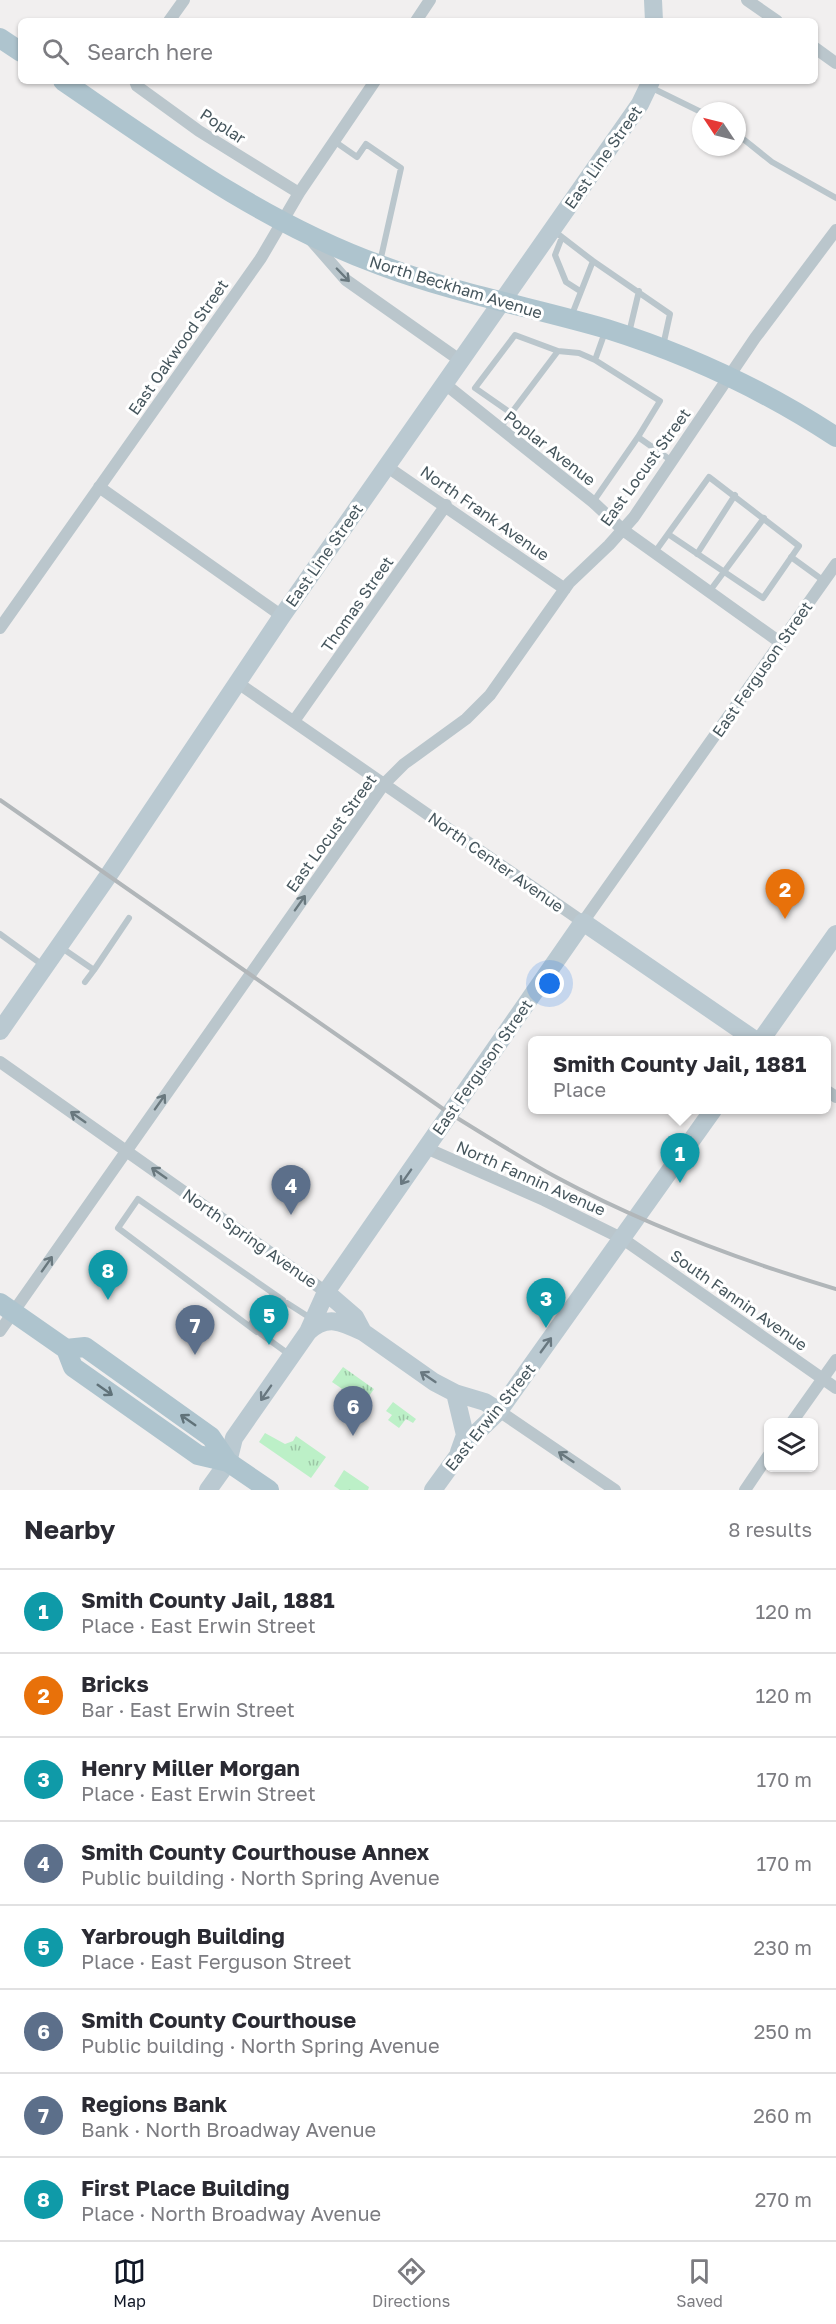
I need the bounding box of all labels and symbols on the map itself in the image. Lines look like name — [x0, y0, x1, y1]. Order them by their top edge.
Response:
street label: East Line Street — [560, 102, 646, 212]
north arrow — [692, 102, 746, 156]
street label: Poplar — [197, 104, 249, 148]
street label: North Beckham Avenue — [367, 251, 545, 323]
one-way arrow — [336, 268, 350, 283]
street label: East Oakwood Street — [124, 275, 232, 419]
street label: East Locust Street — [596, 404, 694, 530]
street label: Poplar Avenue — [500, 406, 600, 490]
street label: North Frank Avenue — [417, 461, 553, 565]
street label: East Line Street — [281, 500, 367, 610]
street label: Thomas Street — [317, 552, 397, 656]
street label: East Ferguson Street — [708, 597, 816, 741]
street label: East Locust Street — [282, 770, 380, 896]
street label: North Center Avenue — [424, 808, 568, 916]
pin: 2 — [766, 870, 804, 919]
one-way arrow — [294, 896, 307, 912]
your location — [535, 969, 564, 998]
street label: East Ferguson Street — [428, 995, 536, 1139]
one-way arrow — [154, 1095, 166, 1111]
one-way arrow — [71, 1111, 87, 1123]
pin: 1 — [660, 1134, 700, 1183]
street label: North Fannin Avenue — [453, 1136, 609, 1220]
pin: 4 — [272, 1166, 310, 1215]
one-way arrow — [151, 1167, 167, 1179]
one-way arrow — [400, 1168, 412, 1184]
street label: North Spring Avenue — [179, 1184, 321, 1292]
street label: South Fannin Avenue — [667, 1245, 811, 1355]
pin: 8 — [88, 1250, 128, 1300]
one-way arrow — [41, 1257, 53, 1273]
pin: 3 — [526, 1278, 566, 1328]
pin: 5 — [250, 1296, 288, 1345]
pin: 7 — [176, 1306, 214, 1355]
one-way arrow — [540, 1337, 553, 1353]
street label: East Erwin Street — [441, 1359, 539, 1475]
one-way arrow — [420, 1371, 437, 1383]
one-way arrow — [96, 1384, 112, 1396]
one-way arrow — [260, 1384, 272, 1400]
pin: 6 — [334, 1386, 372, 1436]
one-way arrow — [180, 1414, 196, 1426]
one-way arrow — [559, 1451, 575, 1463]

